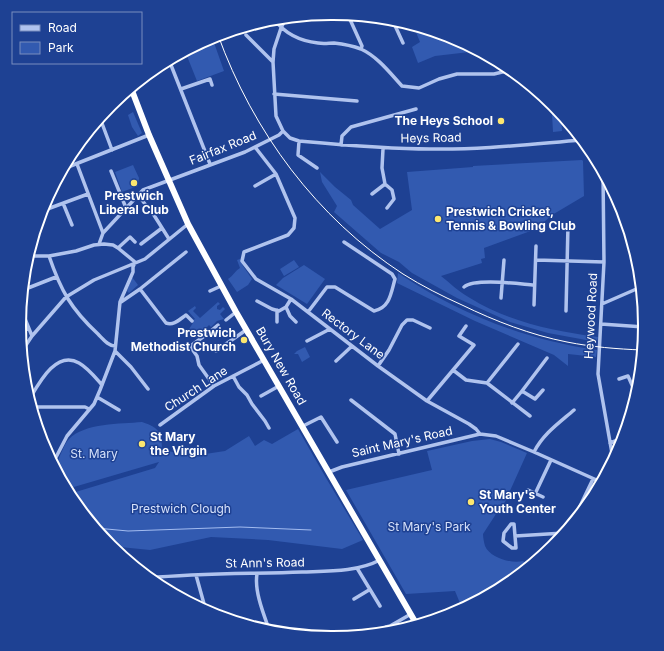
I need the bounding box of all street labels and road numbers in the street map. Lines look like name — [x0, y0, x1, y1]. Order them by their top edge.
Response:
street label: Fairfax Road — [187, 127, 259, 168]
street label: Heys Road — [400, 129, 462, 146]
street label: Heywood Road — [581, 273, 600, 359]
street label: Rectory Lane — [319, 305, 388, 362]
street label: Bury New Road — [253, 324, 310, 407]
street label: Church Lane — [161, 363, 230, 415]
street label: Saint Mary's Road — [350, 423, 454, 460]
street label: St Ann's Road — [225, 554, 305, 571]

